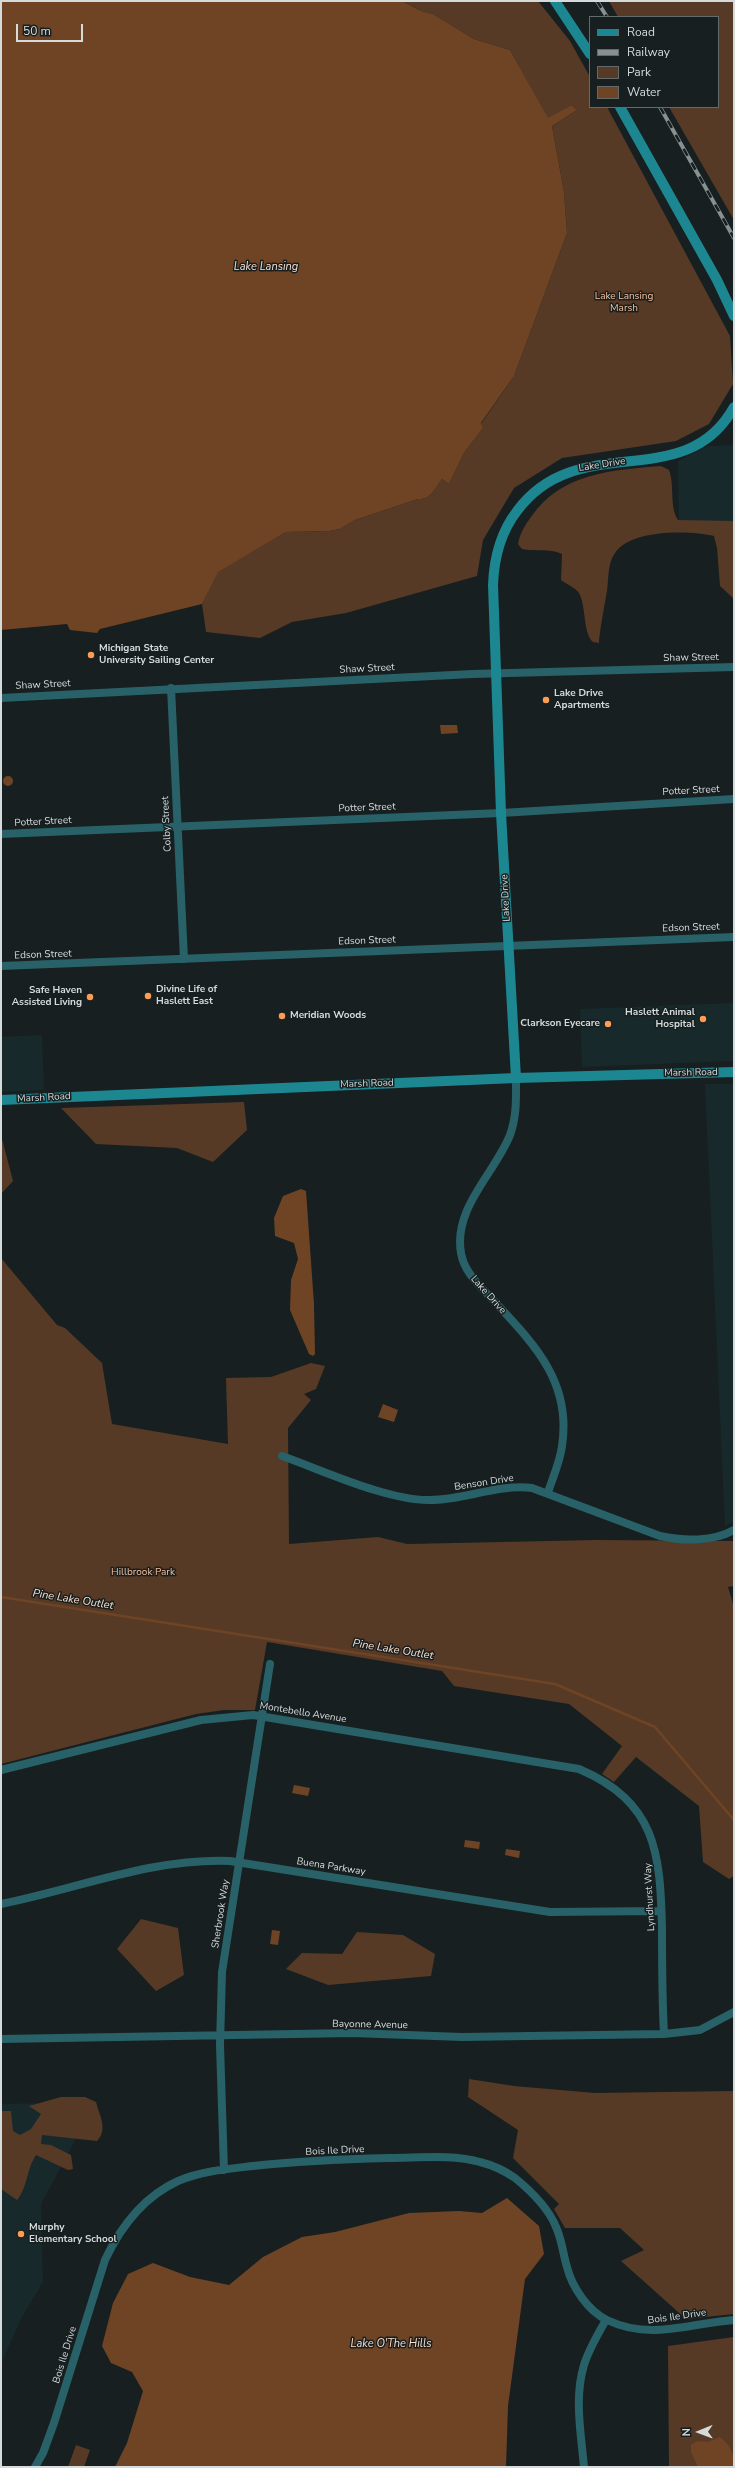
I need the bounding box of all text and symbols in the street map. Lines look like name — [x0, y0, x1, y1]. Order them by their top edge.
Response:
scale bar — [18, 16, 85, 42]
legend — [589, 16, 719, 108]
text: 50 m — [23, 23, 51, 39]
text: Road — [627, 24, 655, 40]
text: Railway — [627, 44, 670, 60]
text: Park — [627, 64, 651, 80]
text: Water — [627, 84, 661, 100]
water label: Lake Lansing — [234, 260, 298, 274]
park label: Lake Lansing Marsh — [595, 291, 653, 314]
street label: Lake Drive — [578, 455, 626, 475]
place label: Michigan State University Sailing Center — [99, 643, 214, 666]
marker: Michigan State University Sailing Center — [86, 650, 96, 660]
street label: Shaw Street — [663, 652, 719, 664]
street label: Shaw Street — [339, 662, 395, 676]
street label: Shaw Street — [15, 678, 71, 692]
place label: Lake Drive Apartments — [554, 688, 610, 712]
marker: Lake Drive Apartments — [541, 695, 551, 705]
street label: Potter Street — [662, 784, 720, 798]
street label: Colby Street — [160, 796, 174, 852]
street label: Potter Street — [338, 801, 396, 815]
street label: Potter Street — [14, 815, 72, 829]
street label: Lake Drive — [499, 874, 513, 922]
street label: Edson Street — [662, 921, 720, 935]
street label: Edson Street — [338, 934, 396, 948]
street label: Edson Street — [14, 948, 72, 962]
place label: Divine Life of Haslett East — [156, 984, 217, 1008]
place label: Safe Haven Assisted Living — [12, 985, 82, 1008]
marker: Divine Life of Haslett East — [143, 991, 153, 1001]
marker: Safe Haven Assisted Living — [85, 992, 95, 1002]
place label: Haslett Animal Hospital — [625, 1007, 695, 1030]
place label: Meridian Woods — [290, 1010, 366, 1022]
marker: Meridian Woods — [277, 1011, 287, 1021]
marker: Haslett Animal Hospital — [698, 1014, 708, 1024]
place label: Clarkson Eyecare — [520, 1018, 600, 1030]
marker: Clarkson Eyecare — [603, 1019, 613, 1029]
street label: Marsh Road — [664, 1067, 718, 1079]
street label: Marsh Road — [340, 1077, 394, 1091]
street label: Marsh Road — [17, 1091, 71, 1105]
street label: Lake Drive — [468, 1273, 508, 1317]
street label: Benson Drive — [453, 1472, 515, 1494]
park label: Hillbrook Park — [111, 1567, 175, 1579]
water label: Pine Lake Outlet — [32, 1587, 114, 1613]
water label: Pine Lake Outlet — [352, 1637, 434, 1663]
street label: Montebello Avenue — [259, 1700, 347, 1726]
street label: Buena Parkway — [296, 1856, 366, 1878]
street label: Lyndhurst Way — [642, 1863, 658, 1931]
street label: Sherbrook Way — [210, 1879, 232, 1949]
street label: Bayonne Avenue — [332, 2018, 408, 2032]
street label: Bois Ile Drive — [305, 2143, 365, 2159]
place label: Murphy Elementary School — [29, 2222, 117, 2246]
marker: Murphy Elementary School — [16, 2229, 26, 2239]
street label: Bois Ile Drive — [647, 2307, 707, 2327]
street label: Bois Ile Drive — [51, 2325, 79, 2385]
water label: Lake O'The Hills — [351, 2337, 431, 2351]
north arrow — [679, 2412, 719, 2452]
text: N — [679, 2428, 694, 2436]

